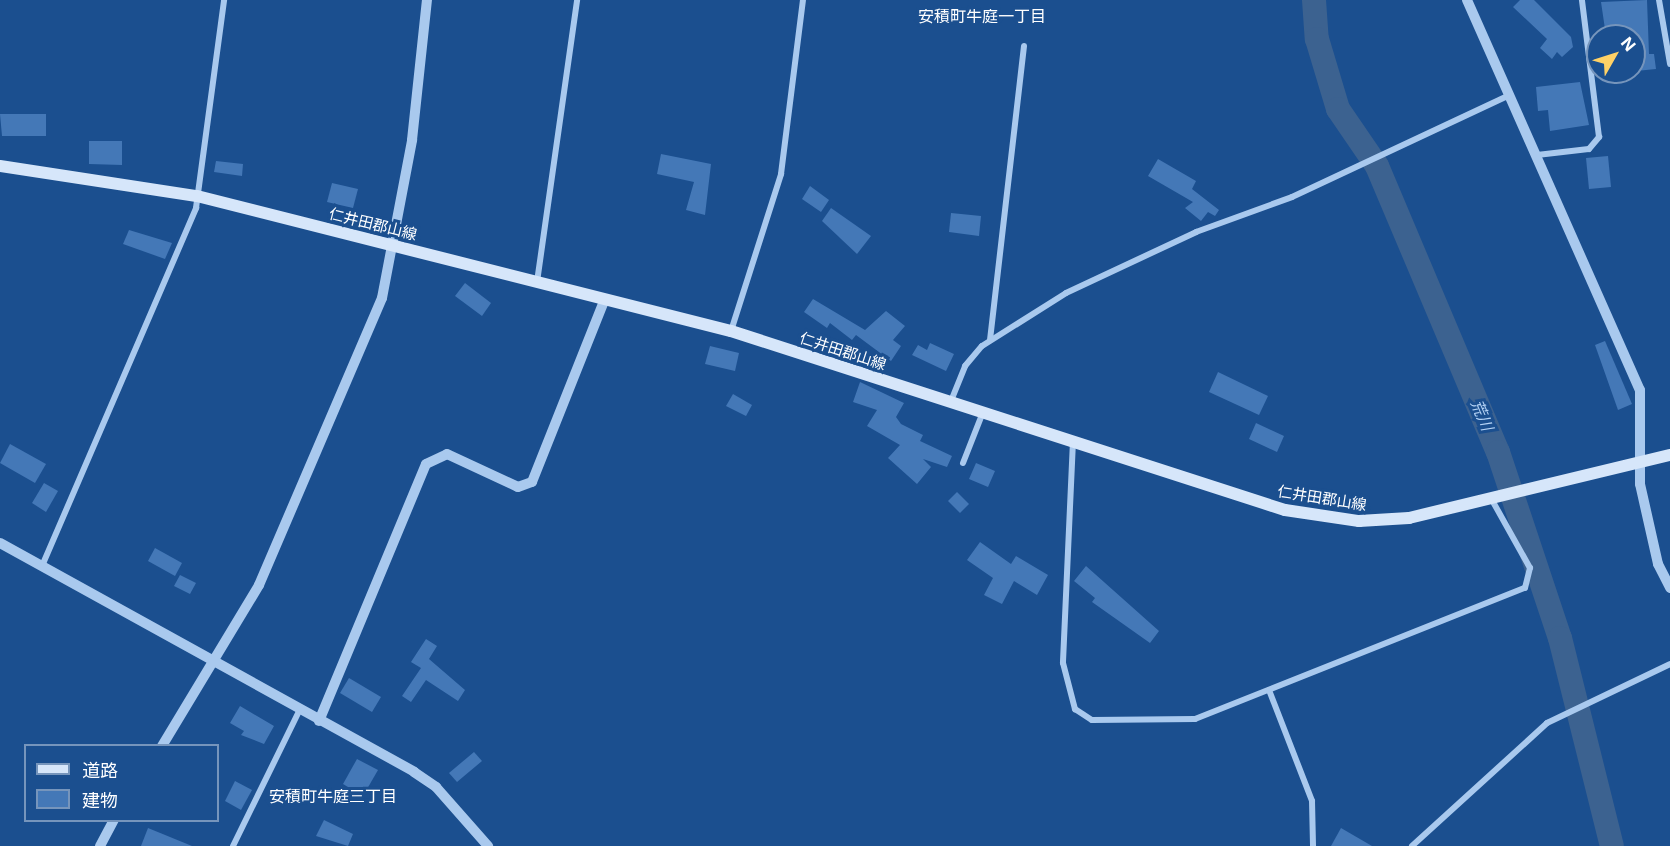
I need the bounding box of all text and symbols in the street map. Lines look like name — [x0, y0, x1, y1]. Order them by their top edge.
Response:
district label: 安積町牛庭一丁目 — [918, 6, 1046, 26]
north arrow — [1586, 24, 1646, 84]
text: N — [1617, 33, 1640, 55]
street label: 仁井田郡山線 — [327, 204, 419, 244]
street label: 仁井田郡山線 — [797, 329, 889, 373]
water label: 荒川 — [1467, 397, 1497, 433]
street label: 仁井田郡山線 — [1276, 482, 1368, 514]
legend — [24, 744, 219, 822]
text: 道路 — [82, 760, 118, 781]
district label: 安積町牛庭三丁目 — [269, 786, 397, 806]
text: 建物 — [82, 790, 118, 811]

